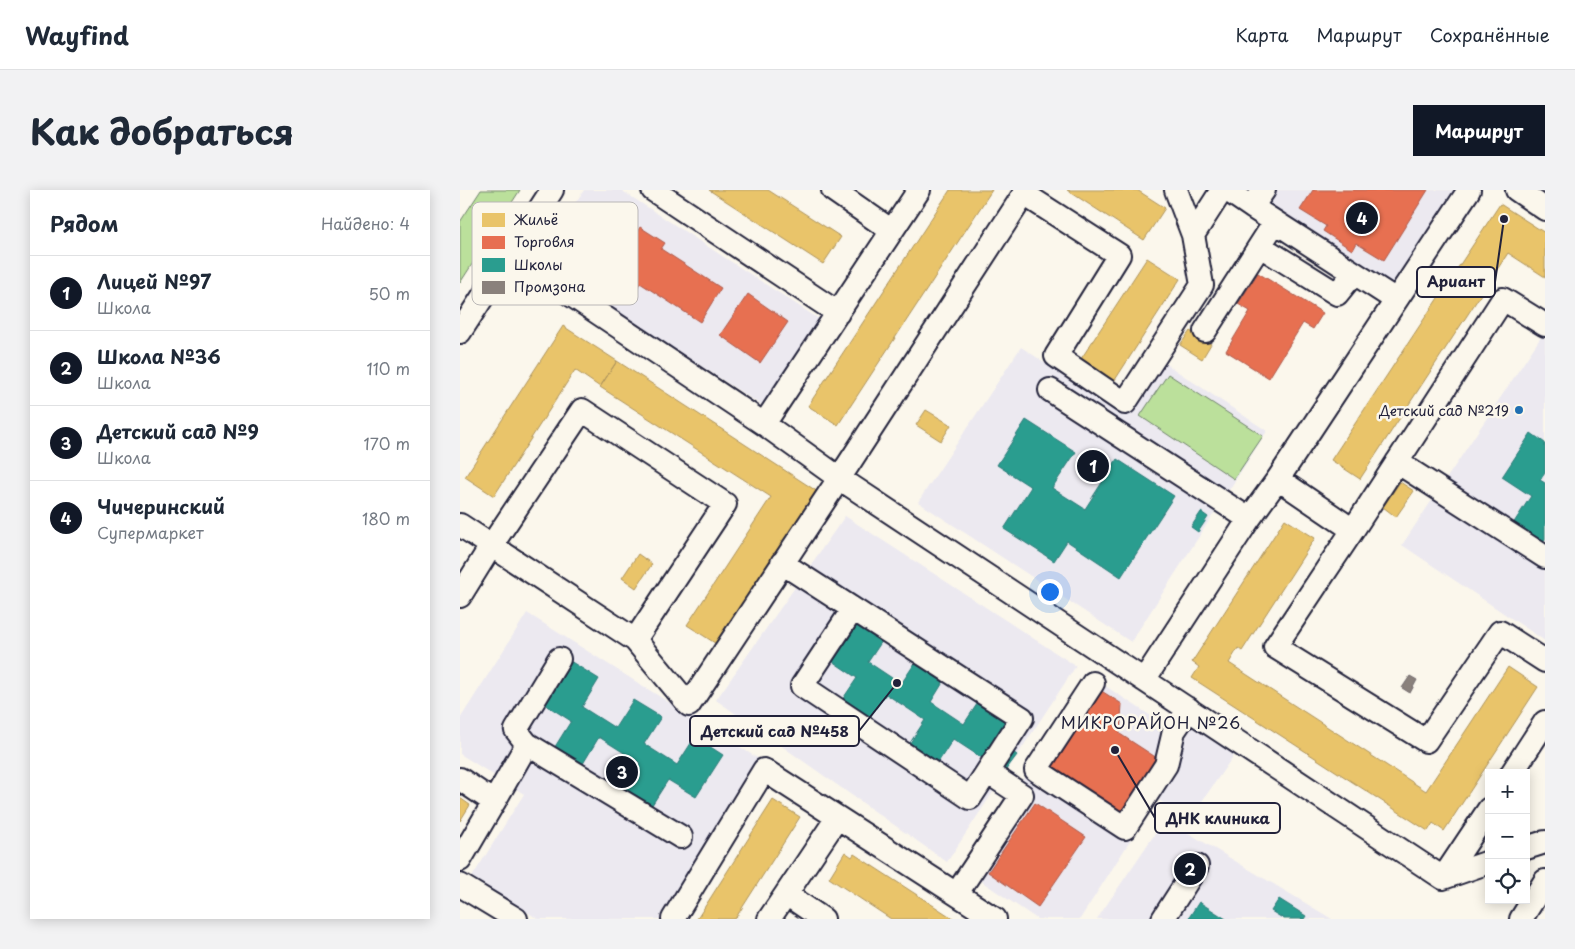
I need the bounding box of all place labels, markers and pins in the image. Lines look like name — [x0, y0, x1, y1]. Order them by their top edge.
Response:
pin: 4 — [1346, 199, 1378, 237]
callout: Ариант — [1417, 267, 1495, 297]
place label: Детский сад №219 — [1378, 400, 1509, 421]
marker: Детский сад №219 — [1513, 404, 1525, 416]
pin: 1 — [1077, 447, 1109, 485]
callout: Детский сад №458 — [690, 716, 859, 746]
pin: 3 — [606, 753, 638, 791]
callout: ДНК клиника — [1155, 803, 1280, 833]
pin: 2 — [1174, 850, 1206, 888]

